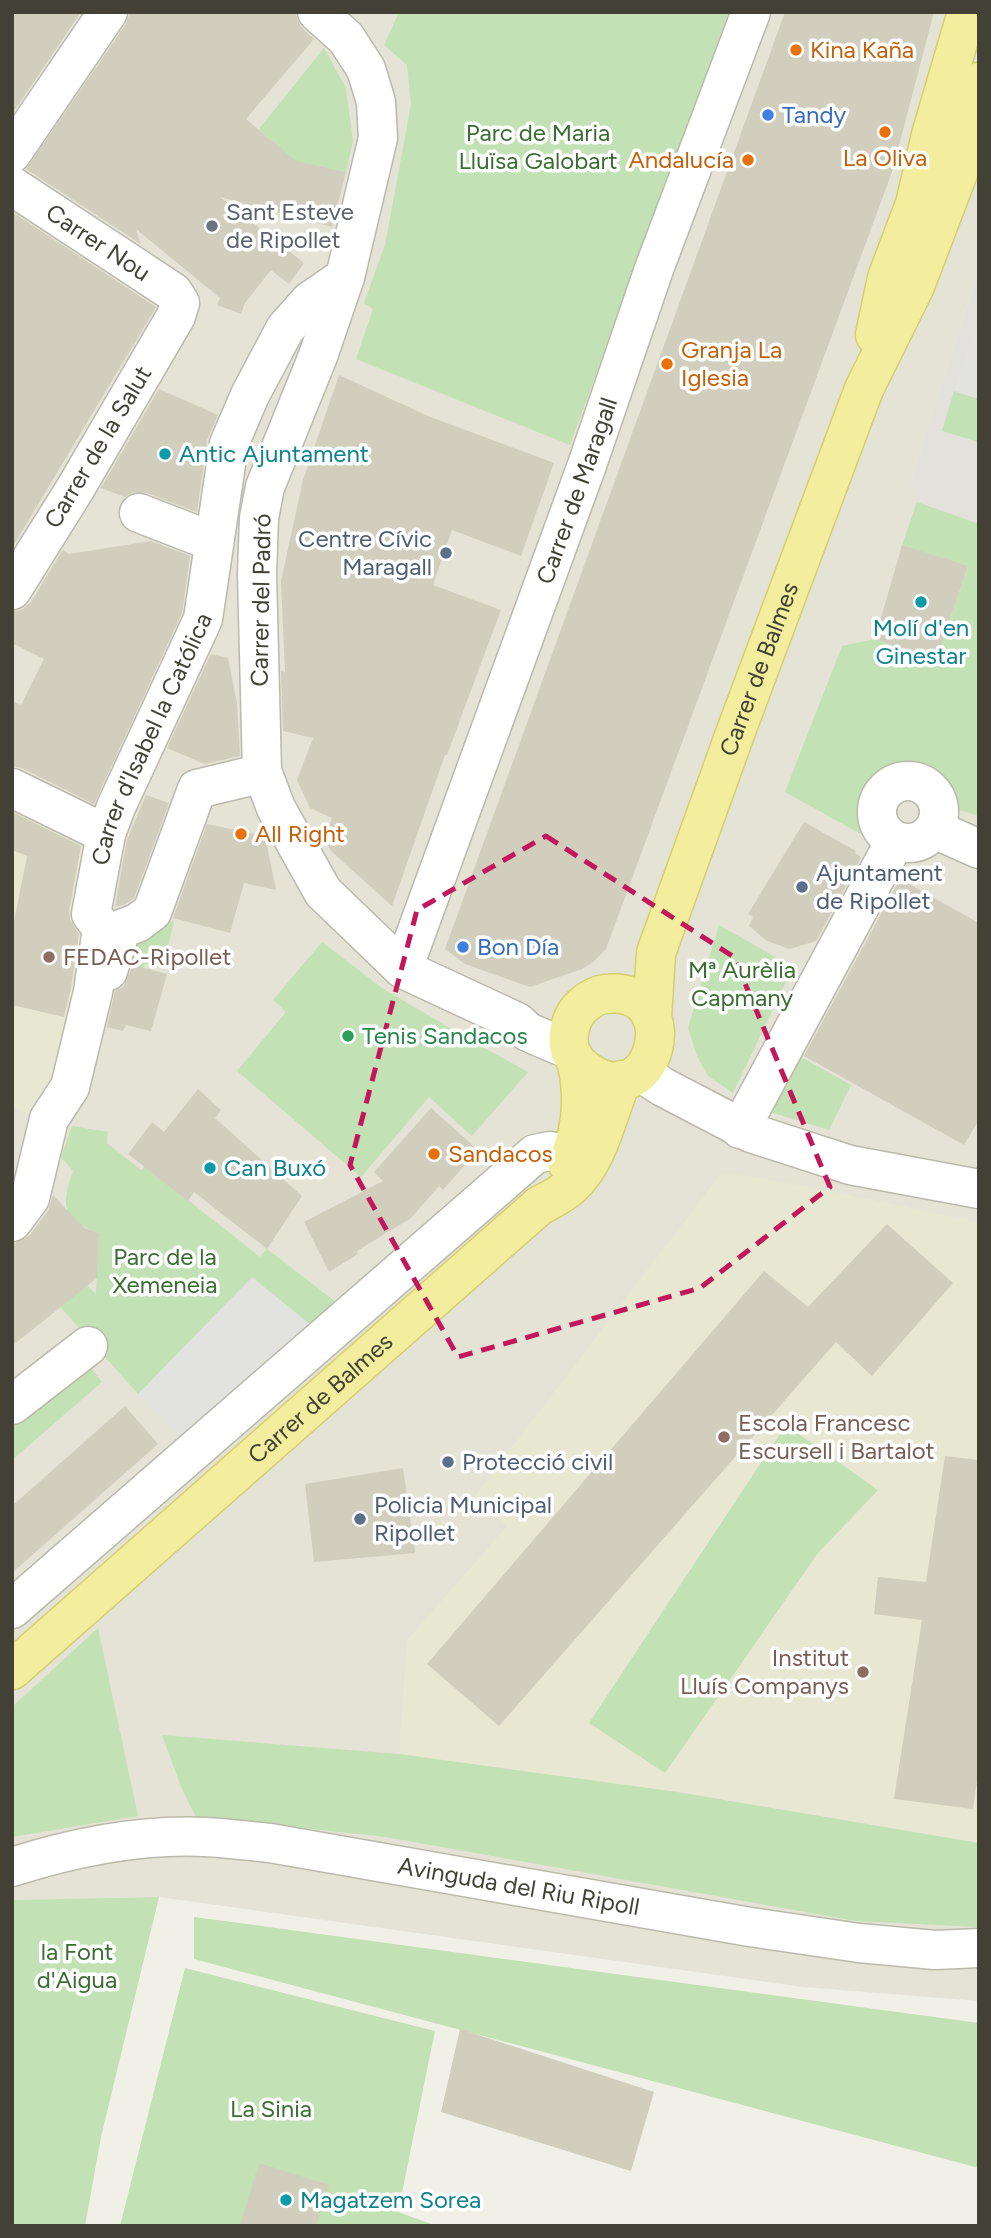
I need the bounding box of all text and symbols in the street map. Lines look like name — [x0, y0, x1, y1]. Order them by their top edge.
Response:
place label: Kina Kaña — [810, 35, 914, 64]
marker: Kina Kaña — [788, 42, 804, 58]
place label: Tandy — [782, 100, 846, 129]
marker: Tandy — [760, 107, 776, 123]
park label: Parc de Maria Lluïsa Galobart — [458, 118, 618, 175]
marker: La Oliva — [877, 124, 893, 140]
place label: La Oliva — [843, 143, 927, 172]
place label: Andalucía — [629, 145, 734, 174]
marker: Andalucía — [740, 152, 756, 168]
street label: Carrer Nou — [41, 197, 156, 287]
place label: Sant Esteve de Ripollet — [226, 197, 354, 254]
marker: Sant Esteve de Ripollet — [204, 218, 220, 234]
place label: Granja La Iglesia — [681, 335, 782, 392]
marker: Granja La Iglesia — [659, 356, 675, 372]
street label: Carrer de la Salut — [38, 360, 157, 533]
street label: Carrer de Maragall — [530, 393, 623, 588]
place label: Antic Ajuntament — [179, 439, 369, 468]
marker: Antic Ajuntament — [157, 446, 173, 462]
street label: Carrer del Padró — [244, 513, 277, 687]
place label: Centre Cívic Maragall — [298, 524, 432, 581]
marker: Centre Cívic Maragall — [438, 545, 454, 561]
street label: Carrer de Balmes — [713, 578, 804, 760]
marker: Molí d'en Ginestar — [913, 594, 929, 610]
street label: Carrer d'Isabel la Católica — [85, 608, 218, 867]
place label: Molí d'en Ginestar — [873, 613, 969, 670]
place label: All Right — [255, 819, 345, 848]
marker: All Right — [233, 826, 249, 842]
place label: Ajuntament de Ripollet — [816, 858, 943, 915]
marker: Ajuntament de Ripollet — [794, 879, 810, 895]
place label: Bon Día — [477, 932, 559, 961]
marker: Bon Día — [455, 939, 471, 955]
place label: FEDAC-Ripollet — [63, 942, 231, 971]
marker: FEDAC-Ripollet — [41, 949, 57, 965]
park label: Mª Aurèlia Capmany — [688, 955, 796, 1012]
place label: Tenis Sandacos — [362, 1021, 528, 1050]
marker: Tenis Sandacos — [340, 1028, 356, 1044]
place label: Sandacos — [448, 1139, 553, 1168]
marker: Sandacos — [426, 1146, 442, 1162]
place label: Can Buxó — [224, 1153, 326, 1182]
marker: Can Buxó — [202, 1160, 218, 1176]
park label: Parc de la Xemeneia — [112, 1242, 218, 1299]
street label: Carrer de Balmes — [242, 1327, 398, 1469]
place label: Escola Francesc Escursell i Bartalot — [738, 1408, 935, 1465]
marker: Escola Francesc Escursell i Bartalot — [716, 1429, 732, 1445]
place label: Protecció civil — [462, 1447, 613, 1476]
marker: Protecció civil — [440, 1454, 456, 1470]
place label: Policia Municipal Ripollet — [374, 1490, 552, 1547]
marker: Policia Municipal Ripollet — [352, 1511, 368, 1527]
place label: Institut Lluís Companys — [680, 1643, 849, 1700]
marker: Institut Lluís Companys — [855, 1664, 871, 1680]
street label: Avinguda del Riu Ripoll — [396, 1851, 642, 1921]
park label: la Font d'Aigua — [37, 1937, 117, 1994]
park label: La Sinia — [230, 2094, 312, 2123]
place label: Magatzem Sorea — [300, 2185, 481, 2214]
marker: Magatzem Sorea — [278, 2192, 294, 2208]

